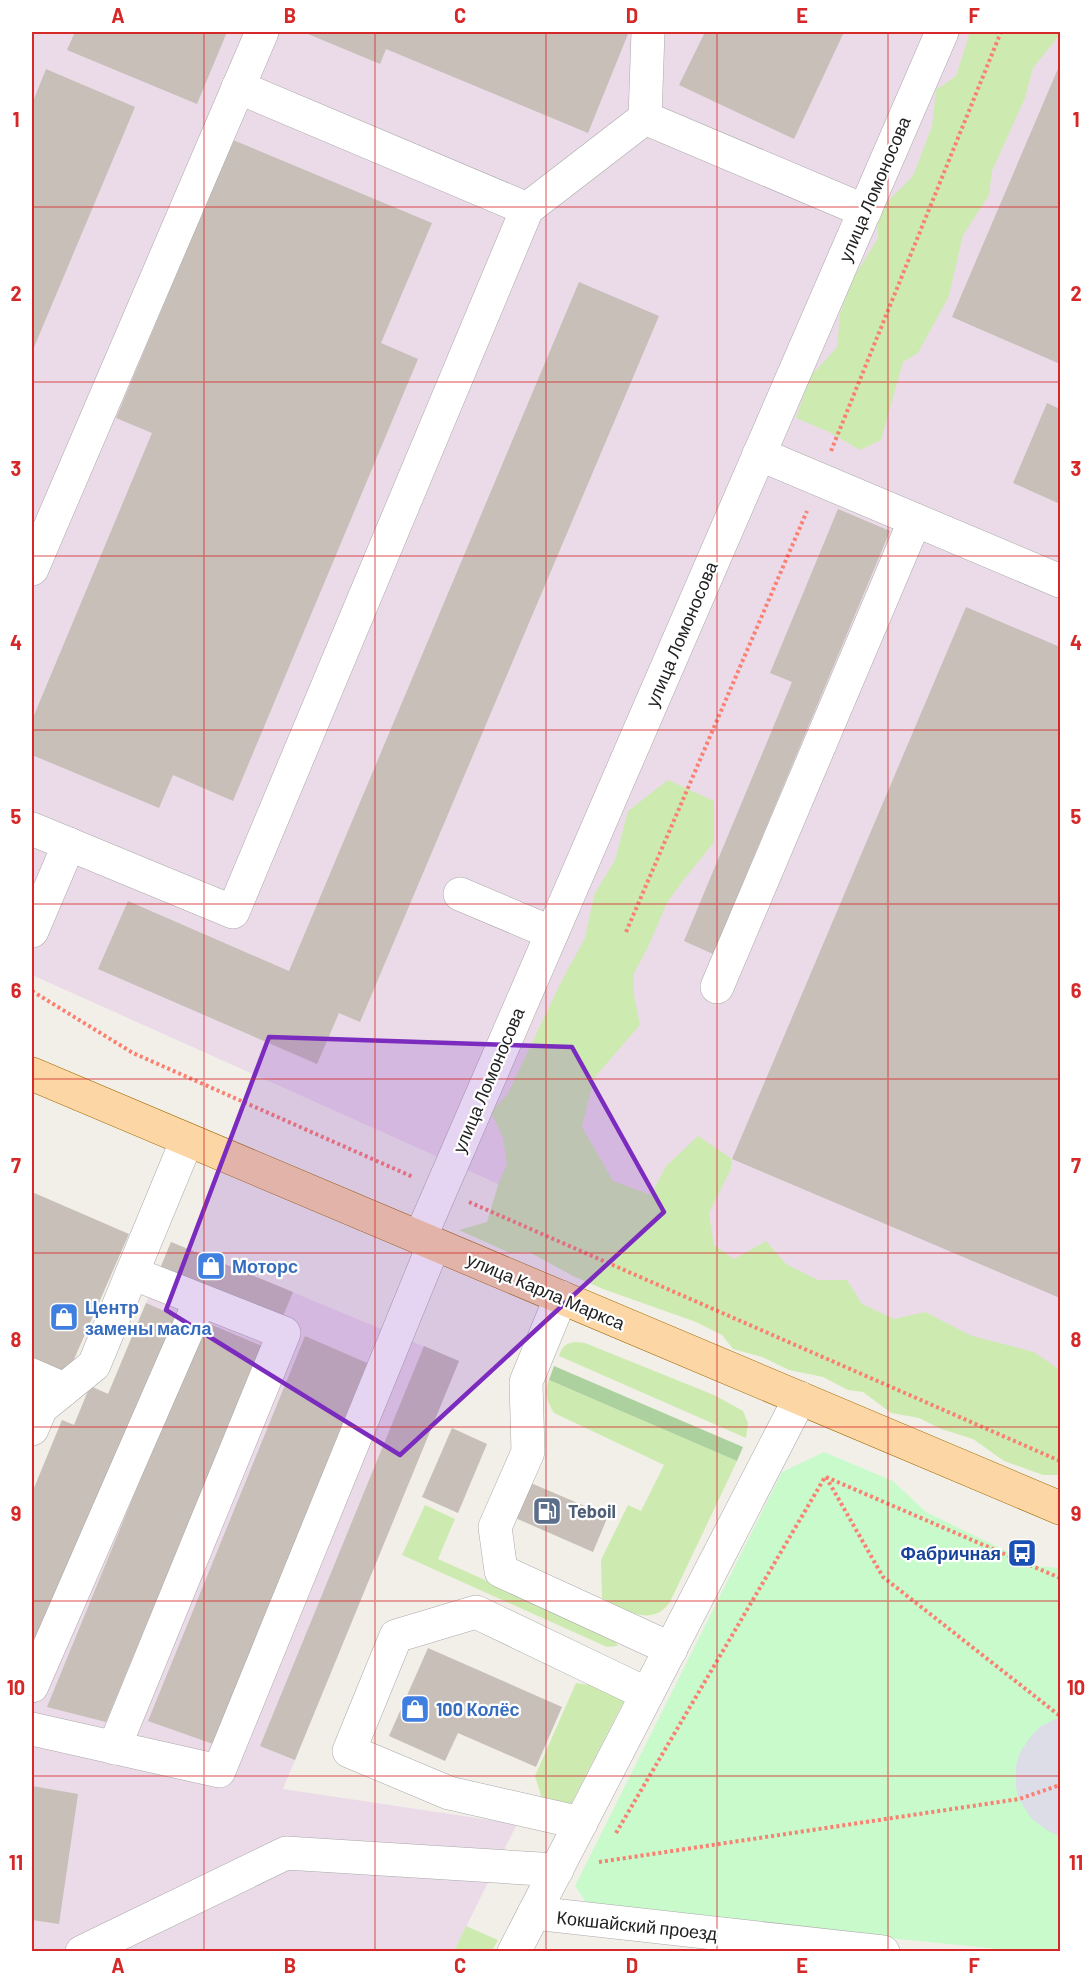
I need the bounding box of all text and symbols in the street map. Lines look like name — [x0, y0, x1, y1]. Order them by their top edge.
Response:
text: A — [111, 3, 125, 27]
text: B — [284, 3, 296, 27]
text: C — [454, 3, 466, 27]
text: D — [626, 3, 638, 27]
text: E — [796, 3, 808, 27]
text: F — [968, 3, 980, 27]
text: 1 — [12, 107, 20, 131]
text: 1 — [1072, 107, 1080, 131]
street label: улица Ломоносова — [833, 112, 915, 265]
text: 2 — [10, 281, 22, 305]
text: 2 — [1070, 281, 1082, 305]
text: 3 — [11, 456, 21, 480]
text: 3 — [1071, 456, 1081, 480]
street label: улица Ломоносова — [640, 557, 722, 710]
text: 4 — [10, 630, 22, 654]
text: 4 — [1070, 630, 1082, 654]
text: 5 — [11, 804, 22, 828]
text: 5 — [1071, 804, 1082, 828]
text: 6 — [11, 978, 22, 1002]
text: 6 — [1071, 978, 1082, 1002]
street label: улица Ломоносова — [447, 1003, 529, 1156]
text: 7 — [11, 1153, 21, 1177]
text: 7 — [1071, 1153, 1081, 1177]
street label: улица Карла Маркса — [464, 1248, 629, 1335]
shop icon: Моторс — [195, 1250, 227, 1282]
place label: Моторс — [232, 1255, 298, 1277]
place label: Центр замены масла — [85, 1296, 212, 1339]
shop icon: Центр замены масла — [48, 1301, 80, 1333]
text: 8 — [11, 1327, 22, 1351]
text: 8 — [1071, 1327, 1082, 1351]
fuel station icon: Teboil — [531, 1495, 563, 1527]
place label: Teboil — [568, 1500, 616, 1522]
text: 9 — [11, 1501, 21, 1525]
text: 9 — [1071, 1501, 1081, 1525]
bus stop icon: Фабричная — [1006, 1537, 1038, 1569]
place label: Фабричная — [901, 1542, 1001, 1564]
text: 10 — [7, 1675, 25, 1699]
text: 10 — [1067, 1675, 1085, 1699]
shop icon: 100 Колёс — [399, 1693, 431, 1725]
place label: 100 Колёс — [436, 1698, 519, 1720]
text: 11 — [9, 1850, 23, 1874]
text: 11 — [1069, 1850, 1083, 1874]
street label: Кокшайский проезд — [556, 1906, 719, 1944]
text: A — [111, 1953, 125, 1977]
text: B — [284, 1953, 296, 1977]
text: C — [454, 1953, 466, 1977]
text: D — [626, 1953, 638, 1977]
text: E — [796, 1953, 808, 1977]
text: F — [968, 1953, 980, 1977]

